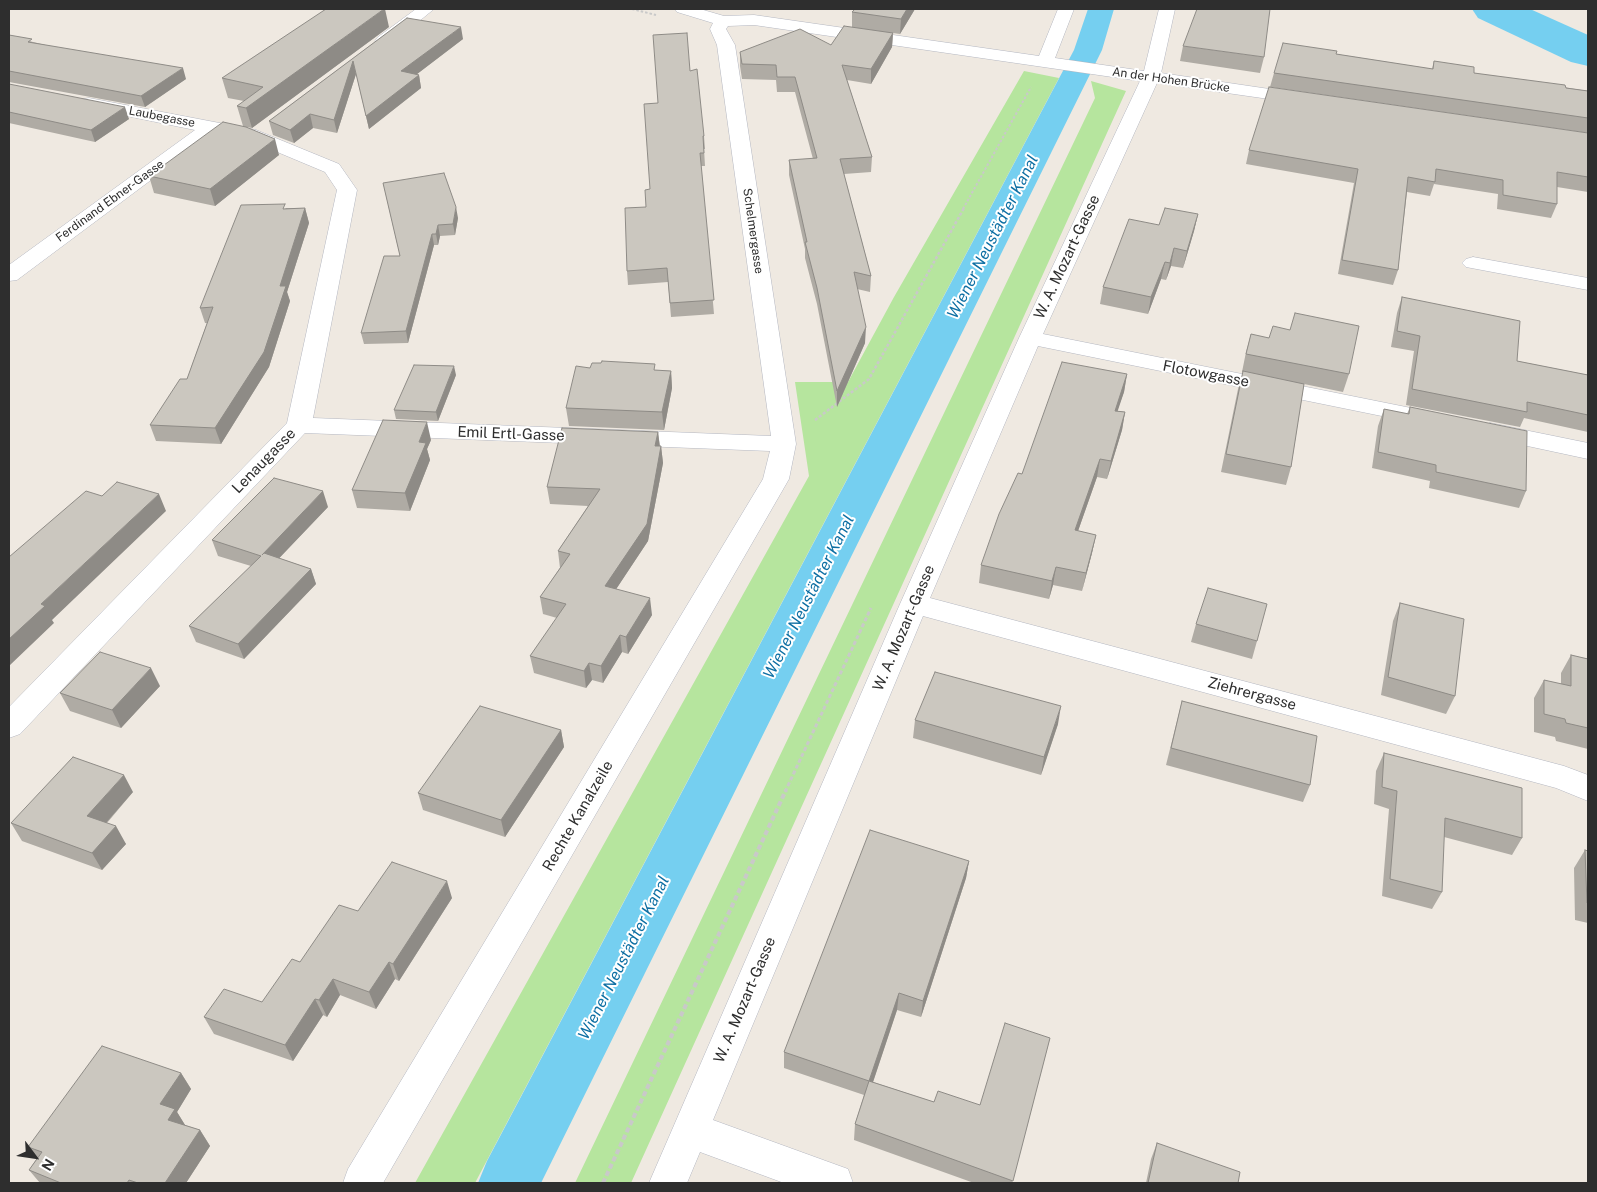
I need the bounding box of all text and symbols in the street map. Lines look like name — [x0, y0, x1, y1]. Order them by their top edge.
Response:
street label: An der Hohen Brücke — [1111, 65, 1231, 95]
street label: Laubegasse — [128, 104, 196, 130]
water label: Wiener Neustädter Kanal — [943, 152, 1043, 322]
street label: Ferdinand Ebner-Gasse — [53, 157, 167, 245]
street label: Schelmergasse — [740, 187, 766, 275]
street label: W. A. Mozart-Gasse — [1030, 192, 1104, 322]
street label: Flotowgasse — [1161, 357, 1251, 391]
street label: Emil Ertl-Gasse — [457, 423, 565, 445]
street label: Lenaugasse — [229, 425, 299, 497]
water label: Wiener Neustädter Kanal — [759, 512, 859, 682]
street label: W. A. Mozart-Gasse — [869, 562, 939, 694]
street label: Ziehrergasse — [1206, 674, 1298, 714]
street label: Rechte Kanalzeile — [539, 758, 617, 874]
water label: Wiener Neustädter Kanal — [574, 873, 674, 1043]
street label: W. A. Mozart-Gasse — [710, 934, 780, 1066]
north arrow — [10, 1132, 60, 1182]
text: N — [38, 1156, 58, 1174]

